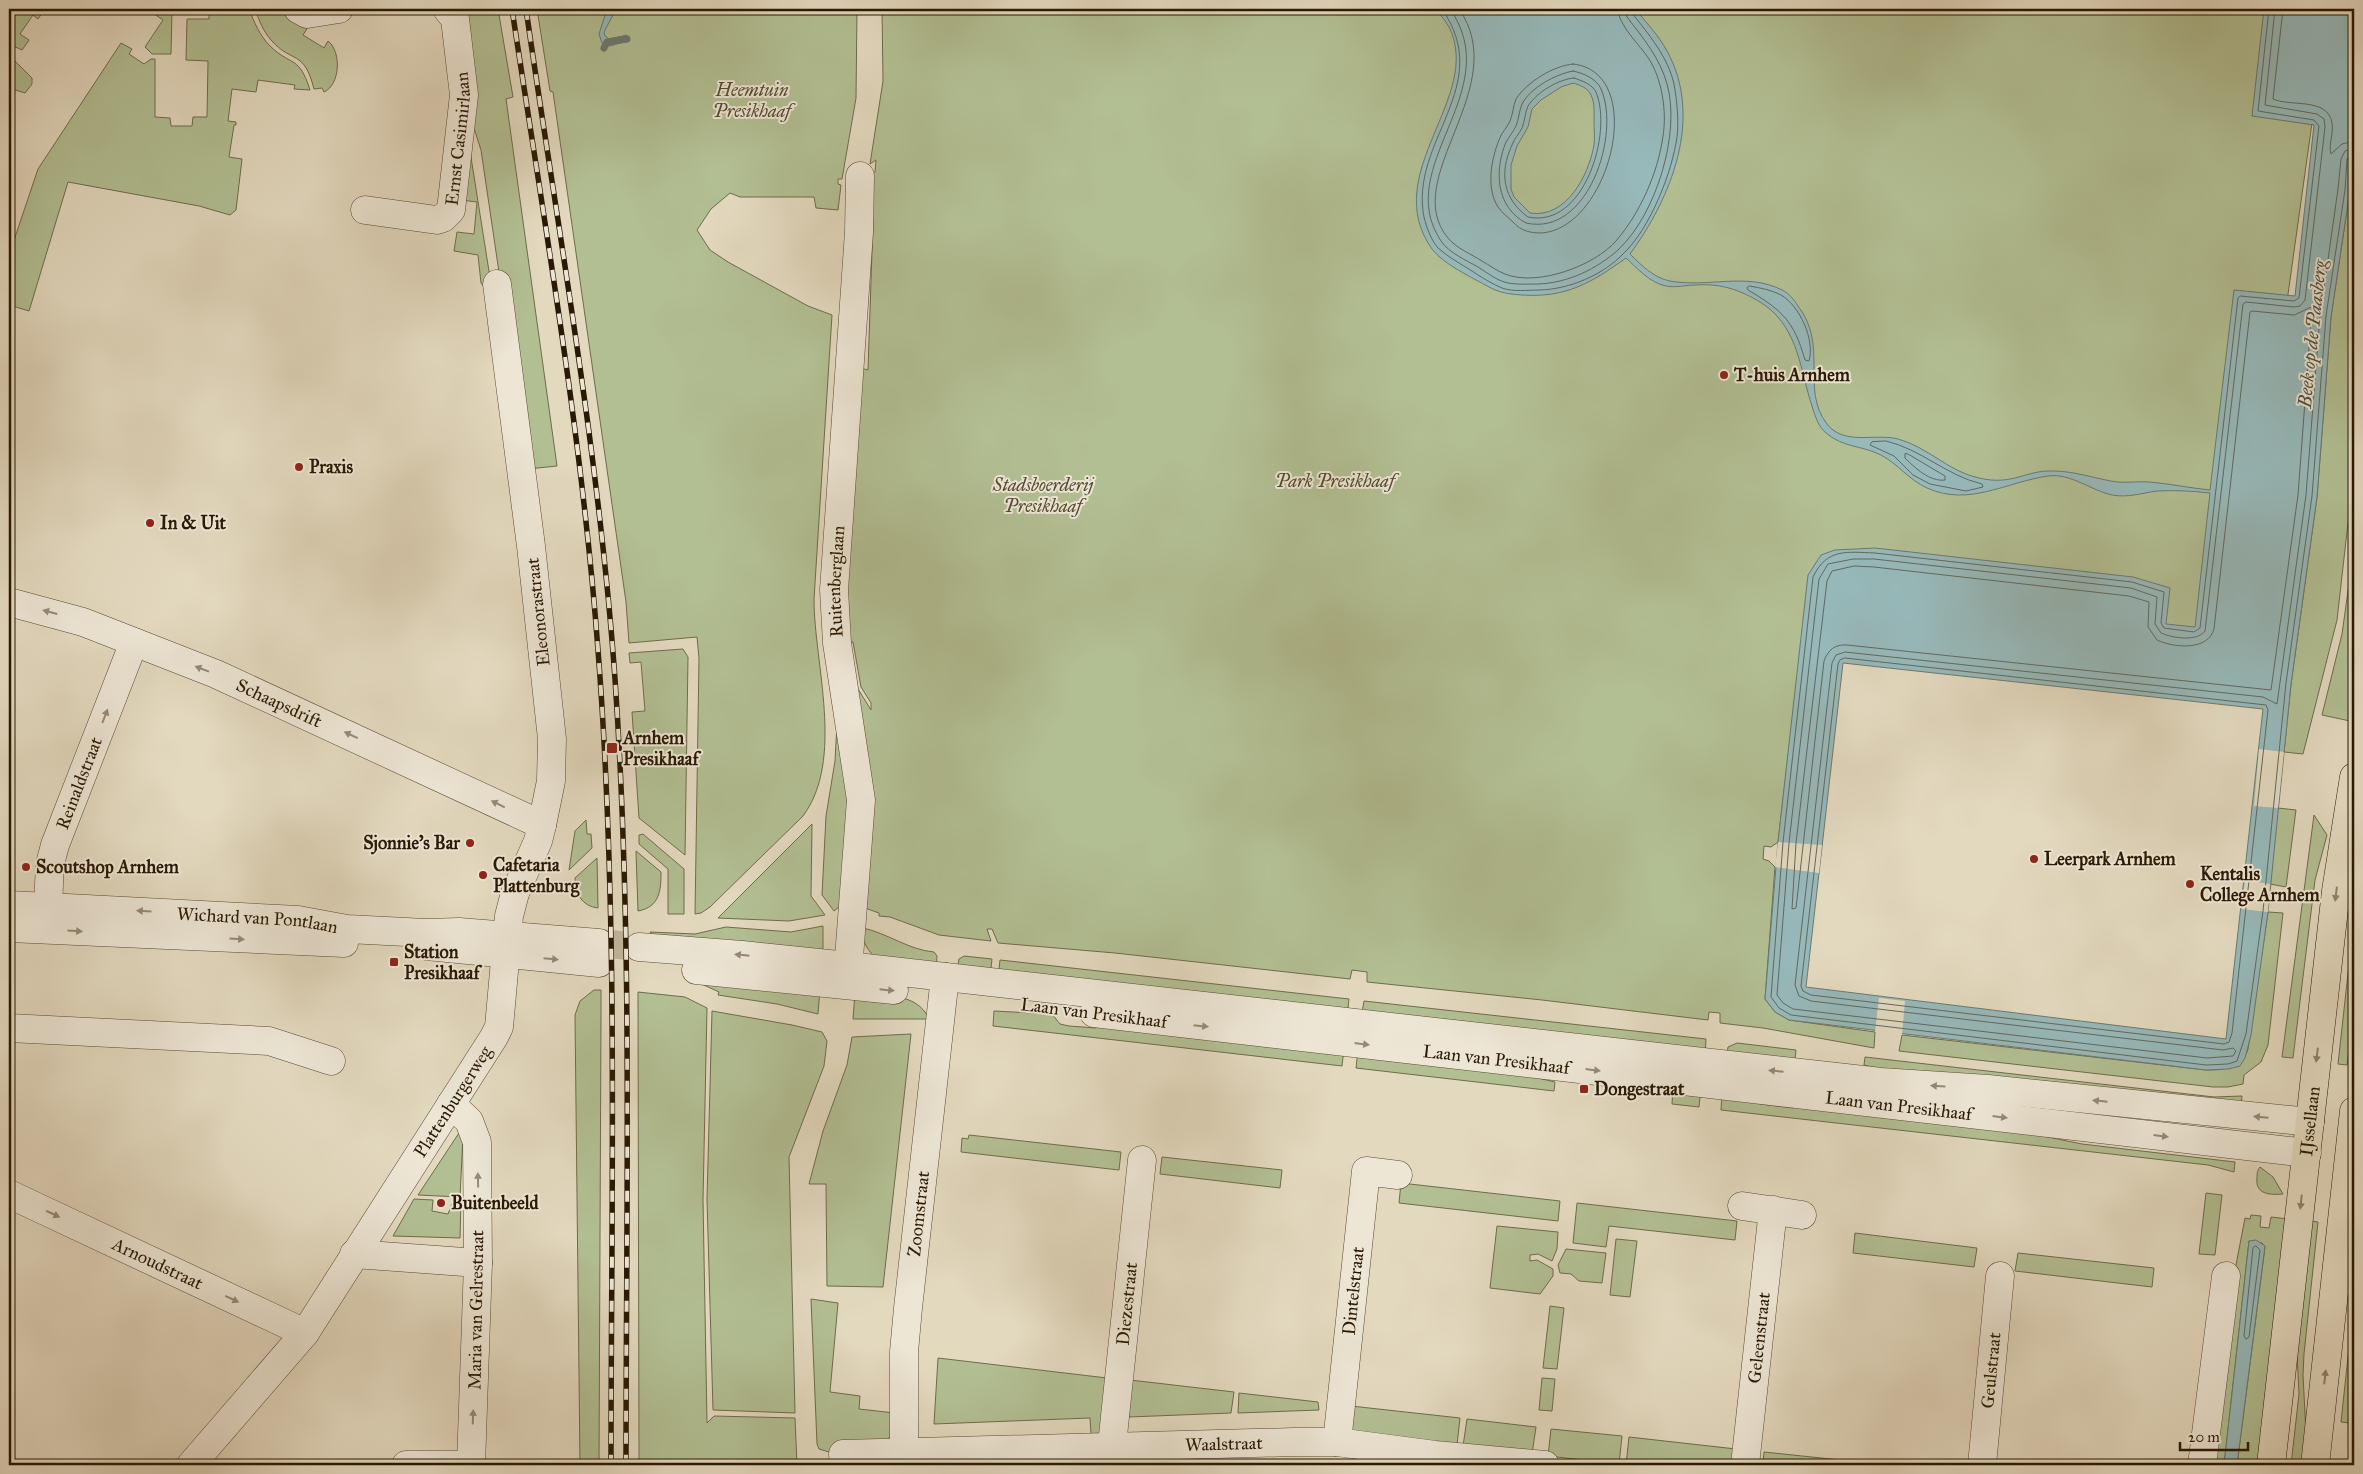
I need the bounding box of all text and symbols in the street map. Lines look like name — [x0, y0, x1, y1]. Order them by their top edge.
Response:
street label: Ernst Casimirlaan — [441, 71, 475, 207]
park label: Heemtuin Presikhaaf — [713, 79, 796, 122]
water label: Beek op de Paasberg — [2293, 257, 2332, 410]
place label: T-huis Arnhem — [1733, 364, 1851, 386]
marker: T-huis Arnhem — [1718, 369, 1730, 381]
place label: Praxis — [309, 456, 354, 478]
marker: Praxis — [293, 461, 305, 473]
park label: Park Presikhaaf — [1275, 470, 1400, 492]
park label: Stadsboerderij Presikhaaf — [992, 474, 1095, 517]
place label: In & Uit — [160, 512, 227, 534]
marker: In & Uit — [144, 517, 156, 529]
street label: Ruitenberglaan — [823, 525, 849, 638]
street label: Eleonorastraat — [521, 556, 555, 667]
one-way arrow — [43, 608, 58, 616]
one-way arrow — [194, 665, 209, 673]
street label: Schaapsdrift — [233, 674, 326, 733]
one-way arrow — [101, 708, 109, 723]
place label: Arnhem Presikhaaf — [622, 727, 701, 770]
one-way arrow — [344, 731, 358, 739]
street label: Reinaldstraat — [51, 733, 107, 833]
marker: Arnhem Presikhaaf — [605, 741, 619, 755]
one-way arrow — [491, 800, 505, 808]
place label: Sjonnie's Bar — [363, 832, 461, 855]
marker: Sjonnie's Bar — [464, 837, 476, 849]
place label: Leerpark Arnhem — [2044, 848, 2177, 871]
marker: Leerpark Arnhem — [2028, 853, 2040, 865]
place label: Cafetaria Plattenburg — [493, 854, 580, 898]
place label: Scoutshop Arnhem — [36, 856, 180, 879]
marker: Scoutshop Arnhem — [20, 861, 32, 873]
place label: Kentalis College Arnhem — [2200, 863, 2320, 907]
marker: Cafetaria Plattenburg — [477, 869, 489, 881]
marker: Kentalis College Arnhem — [2184, 878, 2196, 890]
one-way arrow — [2332, 886, 2340, 902]
street label: Wichard van Pontlaan — [176, 903, 340, 938]
one-way arrow — [136, 906, 152, 914]
one-way arrow — [67, 927, 83, 935]
one-way arrow — [230, 935, 246, 943]
place label: Station Presikhaaf — [404, 941, 482, 984]
one-way arrow — [734, 951, 750, 959]
one-way arrow — [544, 955, 560, 963]
marker: Station Presikhaaf — [388, 956, 400, 968]
one-way arrow — [879, 986, 895, 994]
street label: Laan van Presikhaaf — [1019, 993, 1171, 1033]
one-way arrow — [1193, 1022, 1209, 1030]
one-way arrow — [1355, 1040, 1371, 1048]
street label: Laan van Presikhaaf — [1422, 1040, 1574, 1079]
street label: Plattenburgerweg — [409, 1041, 498, 1161]
one-way arrow — [2313, 1048, 2321, 1064]
one-way arrow — [1586, 1066, 1602, 1074]
one-way arrow — [1768, 1067, 1784, 1075]
place label: Dongestraat — [1594, 1078, 1685, 1101]
one-way arrow — [1930, 1081, 1946, 1089]
marker: Dongestraat — [1578, 1083, 1590, 1095]
street label: IJssellaan — [2295, 1085, 2325, 1157]
street label: Laan van Presikhaaf — [1824, 1086, 1976, 1126]
one-way arrow — [2091, 1097, 2107, 1105]
one-way arrow — [2253, 1112, 2269, 1120]
one-way arrow — [1992, 1113, 2008, 1121]
one-way arrow — [2154, 1132, 2170, 1140]
street label: Zoomstraat — [903, 1169, 934, 1258]
one-way arrow — [474, 1171, 482, 1187]
place label: Buitenbeeld — [451, 1192, 539, 1214]
one-way arrow — [2297, 1194, 2305, 1210]
marker: Buitenbeeld — [435, 1197, 447, 1209]
one-way arrow — [46, 1211, 60, 1219]
street label: Maria van Gelrestraat — [464, 1229, 488, 1390]
street label: Arnoudstraat — [108, 1233, 207, 1295]
street label: Dintelstraat — [1338, 1245, 1369, 1336]
street label: Diezestraat — [1112, 1260, 1142, 1347]
street label: Geleenstraat — [1743, 1290, 1775, 1384]
one-way arrow — [224, 1294, 239, 1303]
street label: Geulstraat — [1976, 1331, 2006, 1410]
one-way arrow — [2322, 1369, 2330, 1385]
one-way arrow — [469, 1408, 477, 1424]
scale bar — [2180, 1419, 2248, 1451]
text: 20 m — [2188, 1428, 2220, 1446]
street label: Waalstraat — [1185, 1432, 1264, 1456]

